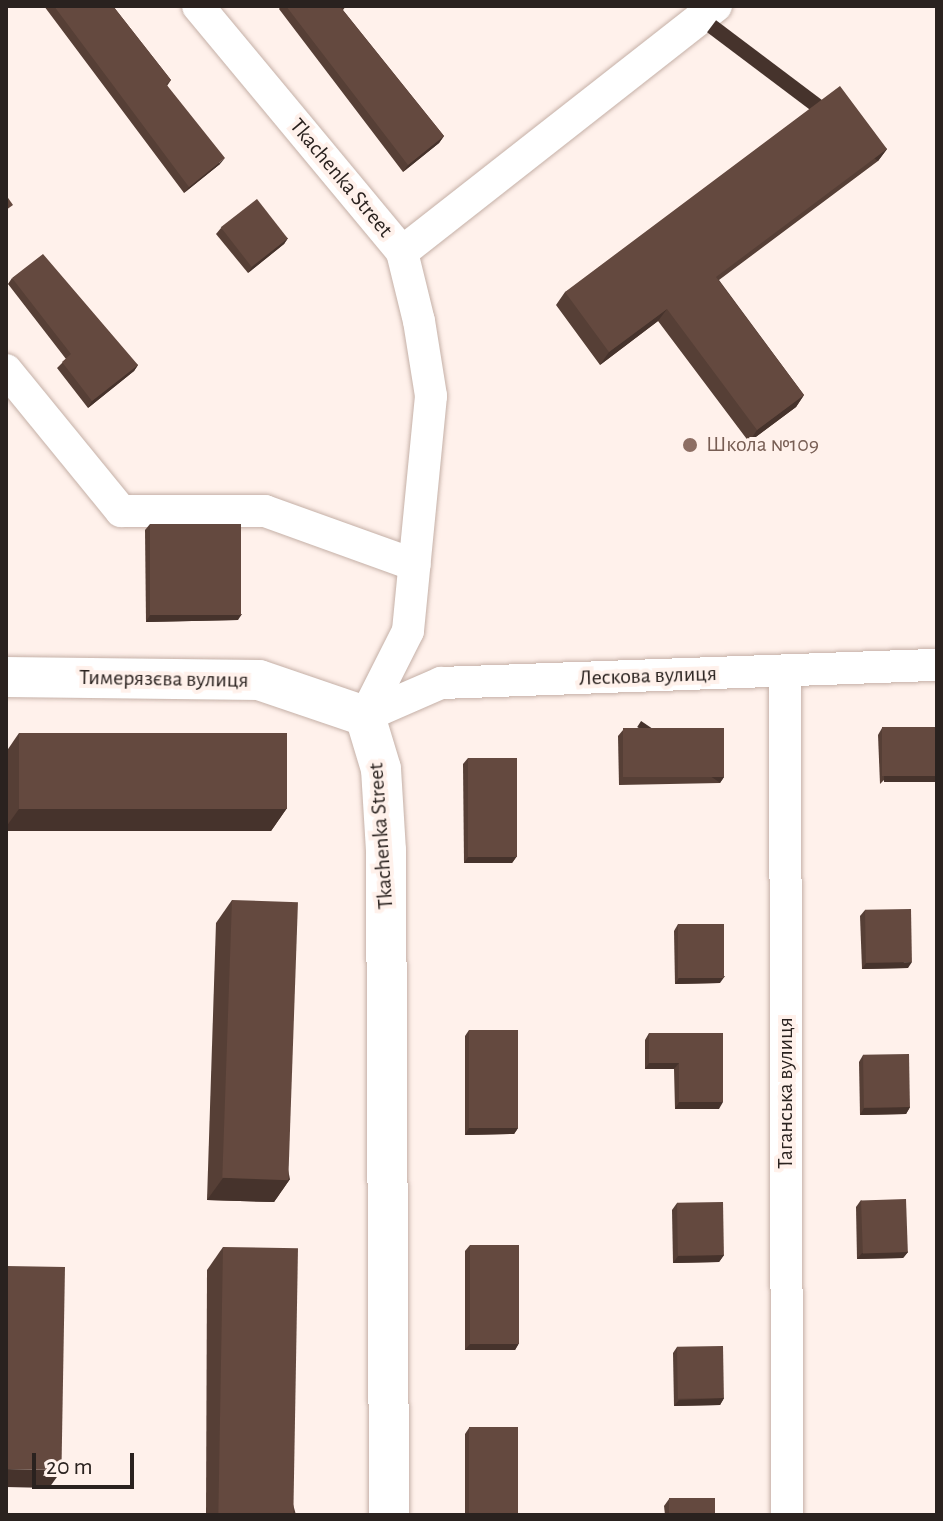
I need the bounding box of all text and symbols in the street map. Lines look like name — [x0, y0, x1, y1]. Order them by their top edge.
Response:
street label: Tkachenka Street — [284, 113, 398, 243]
place label: Школа №109 — [706, 432, 819, 458]
marker: Школа №109 — [681, 436, 699, 454]
street label: Лескова вулиця — [579, 660, 717, 692]
street label: Тимерязєва вулиця — [79, 664, 249, 694]
street label: Tkachenka Street — [363, 762, 399, 910]
street label: Таганська вулиця — [773, 1017, 799, 1169]
scale bar — [36, 1437, 138, 1487]
text: 20 m — [46, 1455, 93, 1479]

